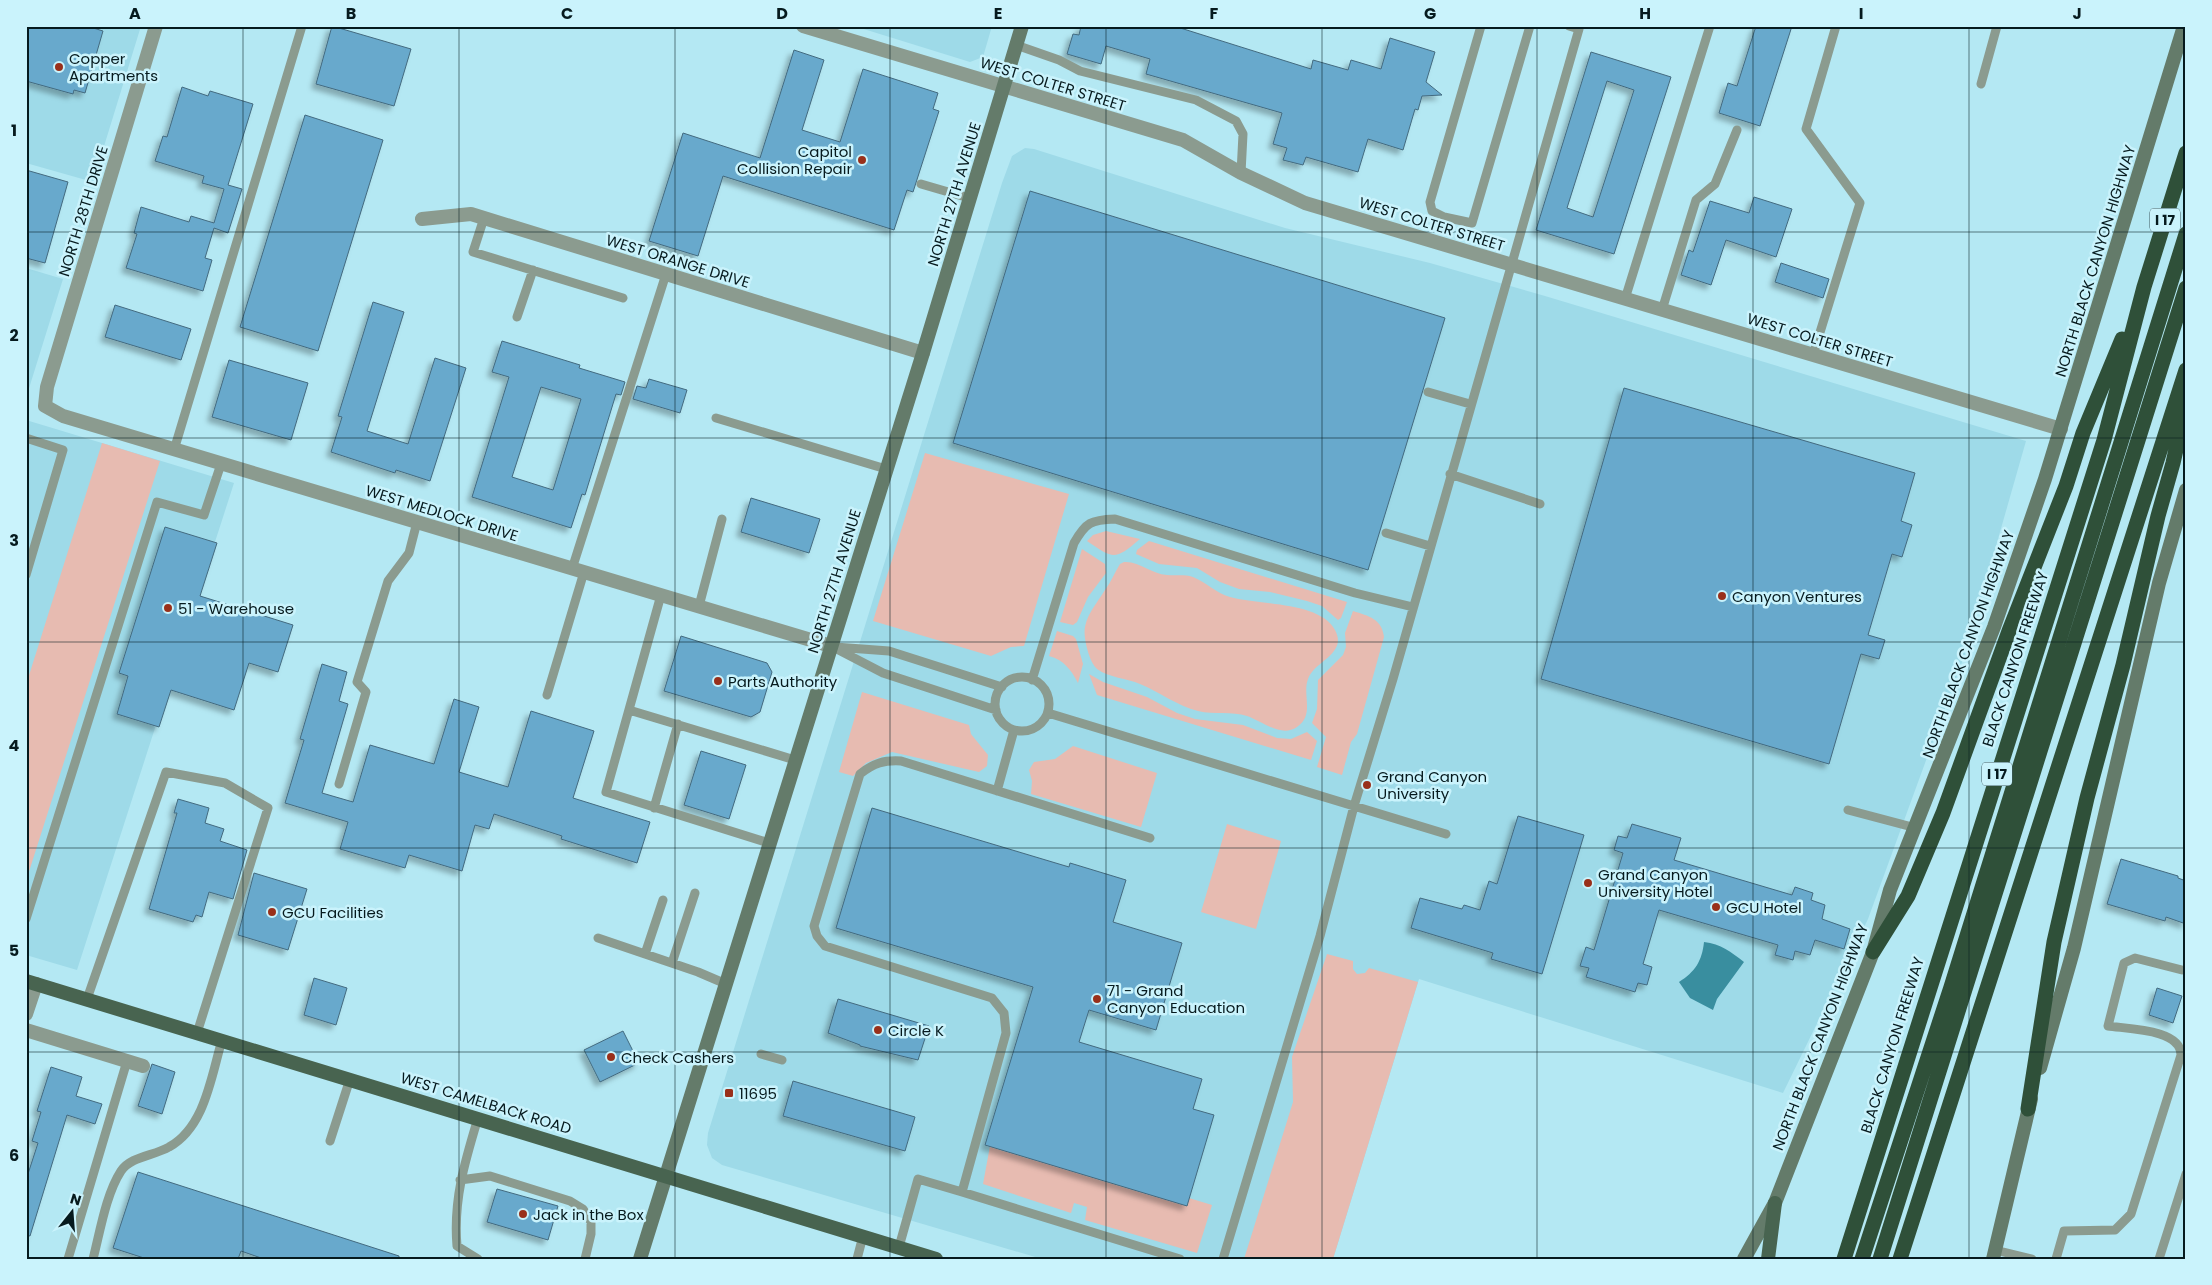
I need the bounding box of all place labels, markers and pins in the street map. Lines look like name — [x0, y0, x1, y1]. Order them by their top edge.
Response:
place label: Copper Apartments — [69, 48, 158, 86]
marker: Copper Apartments — [53, 61, 65, 73]
place label: Capitol Collision Repair — [737, 141, 852, 179]
marker: Capitol Collision Repair — [856, 154, 868, 166]
place label: Canyon Ventures — [1732, 586, 1862, 607]
marker: Canyon Ventures — [1716, 590, 1728, 602]
place label: 51 - Warehouse — [178, 598, 294, 619]
marker: 51 - Warehouse — [162, 602, 174, 614]
place label: Parts Authority — [728, 671, 838, 692]
marker: Parts Authority — [712, 675, 724, 687]
place label: Grand Canyon University — [1377, 766, 1487, 804]
marker: Grand Canyon University — [1361, 779, 1373, 791]
place label: Grand Canyon University Hotel — [1598, 864, 1713, 902]
marker: Grand Canyon University Hotel — [1582, 877, 1594, 889]
place label: GCU Hotel — [1726, 897, 1802, 918]
marker: GCU Hotel — [1710, 901, 1722, 913]
place label: GCU Facilities — [282, 902, 384, 923]
marker: GCU Facilities — [266, 906, 278, 918]
place label: 71 - Grand Canyon Education — [1107, 980, 1245, 1018]
marker: 71 - Grand Canyon Education — [1091, 993, 1103, 1005]
place label: Circle K — [888, 1020, 944, 1041]
marker: Circle K — [872, 1024, 884, 1036]
place label: Check Cashers — [621, 1047, 734, 1068]
marker: Check Cashers — [605, 1051, 617, 1063]
place label: 11695 — [739, 1083, 777, 1104]
marker: 11695 — [723, 1087, 735, 1099]
place label: Jack in the Box — [533, 1204, 644, 1225]
marker: Jack in the Box — [517, 1208, 529, 1220]

